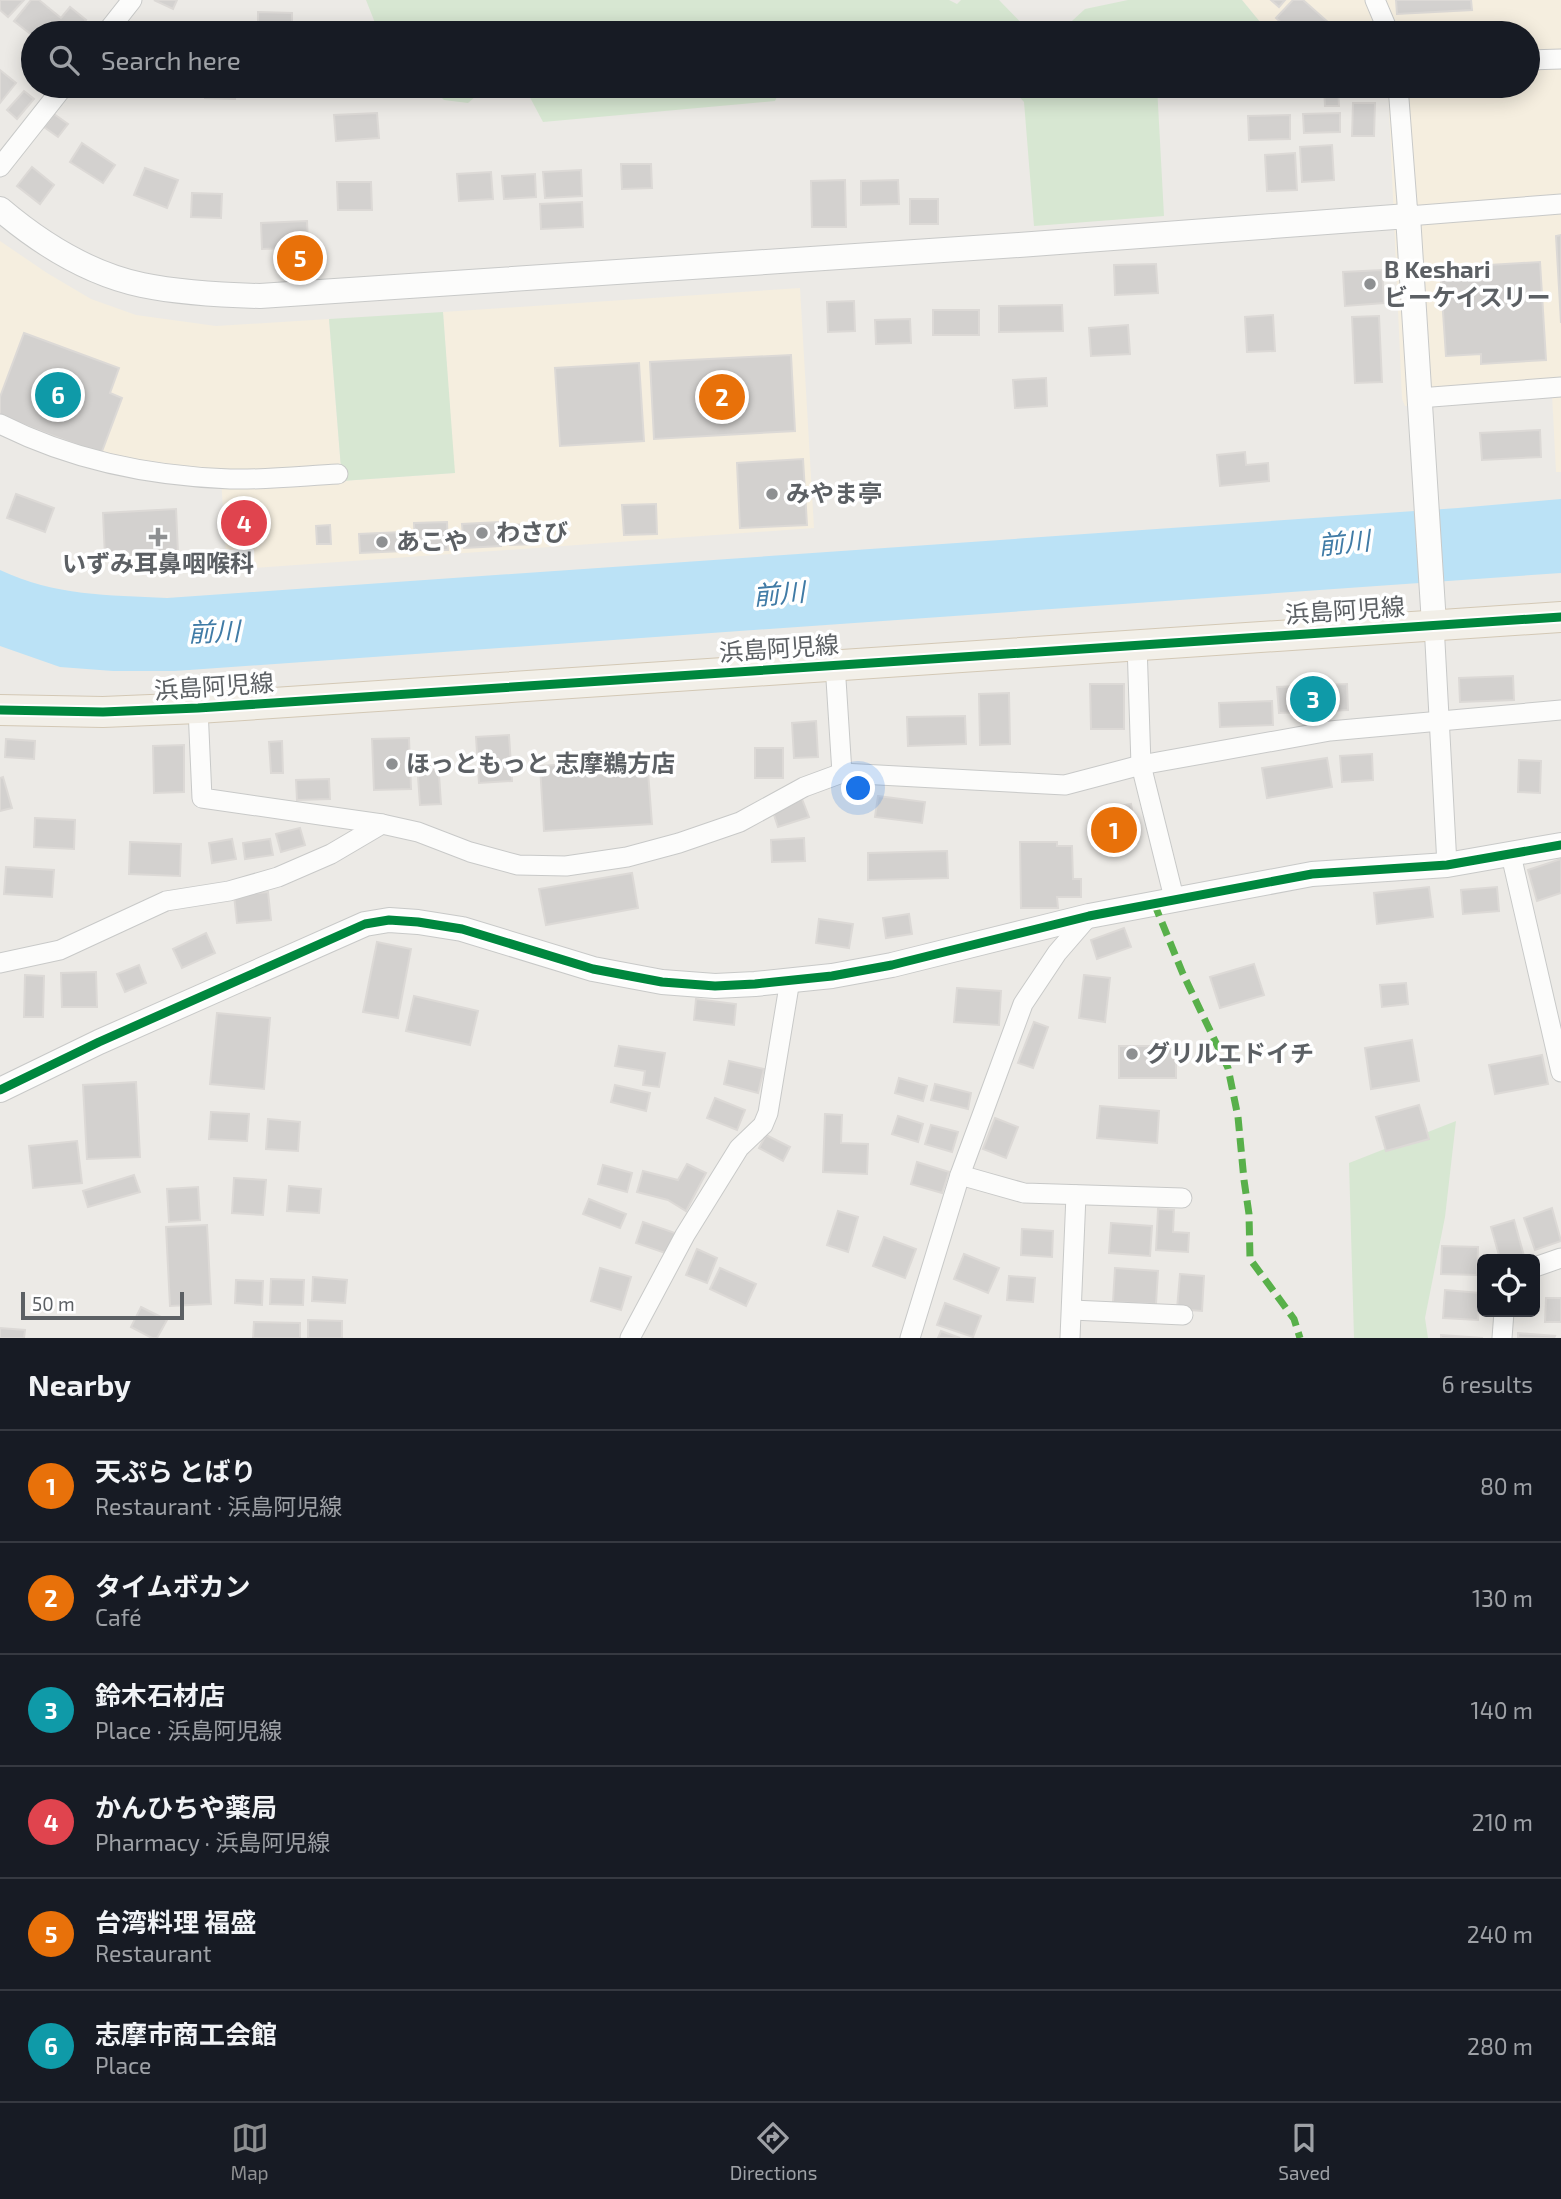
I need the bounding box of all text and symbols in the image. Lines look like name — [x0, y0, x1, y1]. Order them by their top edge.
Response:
search box — [21, 21, 1540, 98]
icon: search — [45, 41, 83, 79]
text: Search here — [101, 44, 241, 75]
pin: 5 — [277, 232, 323, 284]
place label: B Keshari ビーケイスリー — [1384, 254, 1551, 311]
marker: B Keshari ビーケイスリー — [1362, 276, 1378, 292]
pin: 6 — [35, 369, 81, 421]
pin: 2 — [699, 371, 745, 423]
place label: みやま亭 — [786, 478, 882, 507]
marker: みやま亭 — [764, 486, 780, 502]
pin: 4 — [221, 497, 267, 549]
place label: わさび — [496, 517, 568, 546]
water label: 前川 — [1316, 523, 1374, 560]
marker: わさび — [474, 525, 490, 541]
place label: あこや — [396, 526, 468, 555]
marker: いずみ耳鼻咽喉科 — [148, 527, 168, 547]
marker: あこや — [374, 534, 390, 550]
place label: いずみ耳鼻咽喉科 — [62, 548, 254, 577]
water label: 前川 — [752, 575, 809, 610]
street label: 浜島阿児線 — [1284, 591, 1406, 628]
water label: 前川 — [187, 614, 243, 647]
street label: 浜島阿児線 — [718, 629, 840, 666]
street label: 浜島阿児線 — [153, 667, 275, 704]
pin: 3 — [1290, 673, 1336, 725]
place label: ほっともっと 志摩鵜方店 — [406, 748, 675, 777]
marker: ほっともっと 志摩鵜方店 — [384, 756, 400, 772]
your location — [841, 771, 875, 805]
pin: 1 — [1091, 804, 1137, 856]
place label: グリルエドイチ — [1146, 1038, 1314, 1067]
marker: グリルエドイチ — [1124, 1046, 1140, 1062]
map controls — [1477, 1254, 1540, 1317]
button: locate — [1477, 1254, 1540, 1317]
scale bar — [21, 1289, 184, 1321]
text: 50 m — [32, 1292, 75, 1315]
text: Nearby — [28, 1366, 131, 1402]
text: 6 results — [1442, 1370, 1533, 1398]
text: 天ぷら とばり — [95, 1455, 257, 1486]
text: 1 — [46, 1472, 56, 1500]
text: 80 m — [1480, 1472, 1533, 1500]
text: Restaurant · 浜島阿児線 — [95, 1492, 342, 1520]
text: タイムボカン — [95, 1570, 250, 1601]
text: 2 — [44, 1584, 58, 1612]
text: 130 m — [1472, 1584, 1533, 1612]
text: Café — [95, 1603, 142, 1631]
text: 鈴木石材店 — [95, 1679, 225, 1710]
text: 3 — [44, 1696, 58, 1724]
text: 140 m — [1471, 1696, 1533, 1724]
text: Place · 浜島阿児線 — [95, 1716, 282, 1744]
text: かんひちや薬局 — [95, 1791, 277, 1822]
text: 4 — [44, 1808, 58, 1836]
text: 210 m — [1472, 1808, 1533, 1836]
text: Pharmacy · 浜島阿児線 — [95, 1828, 330, 1856]
text: 台湾料理 福盛 — [95, 1906, 257, 1937]
text: 5 — [45, 1920, 57, 1948]
text: 240 m — [1467, 1920, 1533, 1948]
text: Restaurant — [95, 1939, 212, 1967]
text: 志摩市商工会館 — [95, 2018, 277, 2049]
text: 6 — [44, 2032, 58, 2060]
text: 280 m — [1467, 2032, 1533, 2060]
text: Place — [95, 2051, 151, 2079]
tab: Map — [231, 2119, 269, 2184]
tab: Directions — [730, 2119, 817, 2184]
tab: Saved — [1278, 2119, 1330, 2184]

